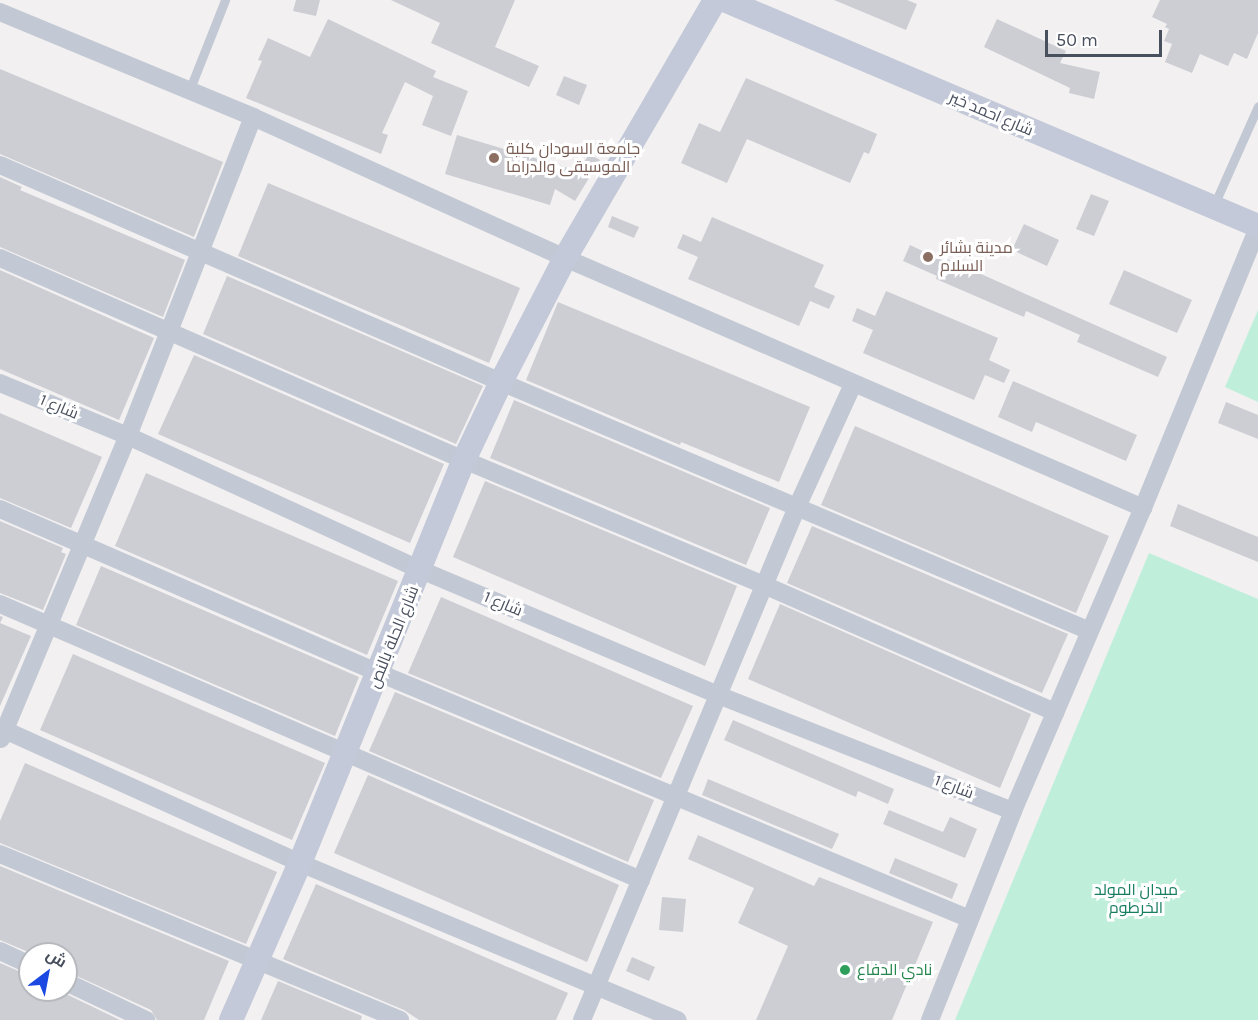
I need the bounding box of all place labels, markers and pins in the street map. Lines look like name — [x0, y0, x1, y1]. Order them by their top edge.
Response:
place label: جامعة السودان كلية الموسيقى والدراما — [506, 139, 640, 177]
marker: جامعة السودان كلية الموسيقى والدراما — [487, 151, 501, 165]
place label: مدينة بشائر السلام — [940, 238, 1013, 276]
marker: مدينة بشائر السلام — [921, 250, 935, 264]
place label: نادي الدفاع — [857, 960, 932, 980]
marker: نادي الدفاع — [838, 963, 852, 977]

